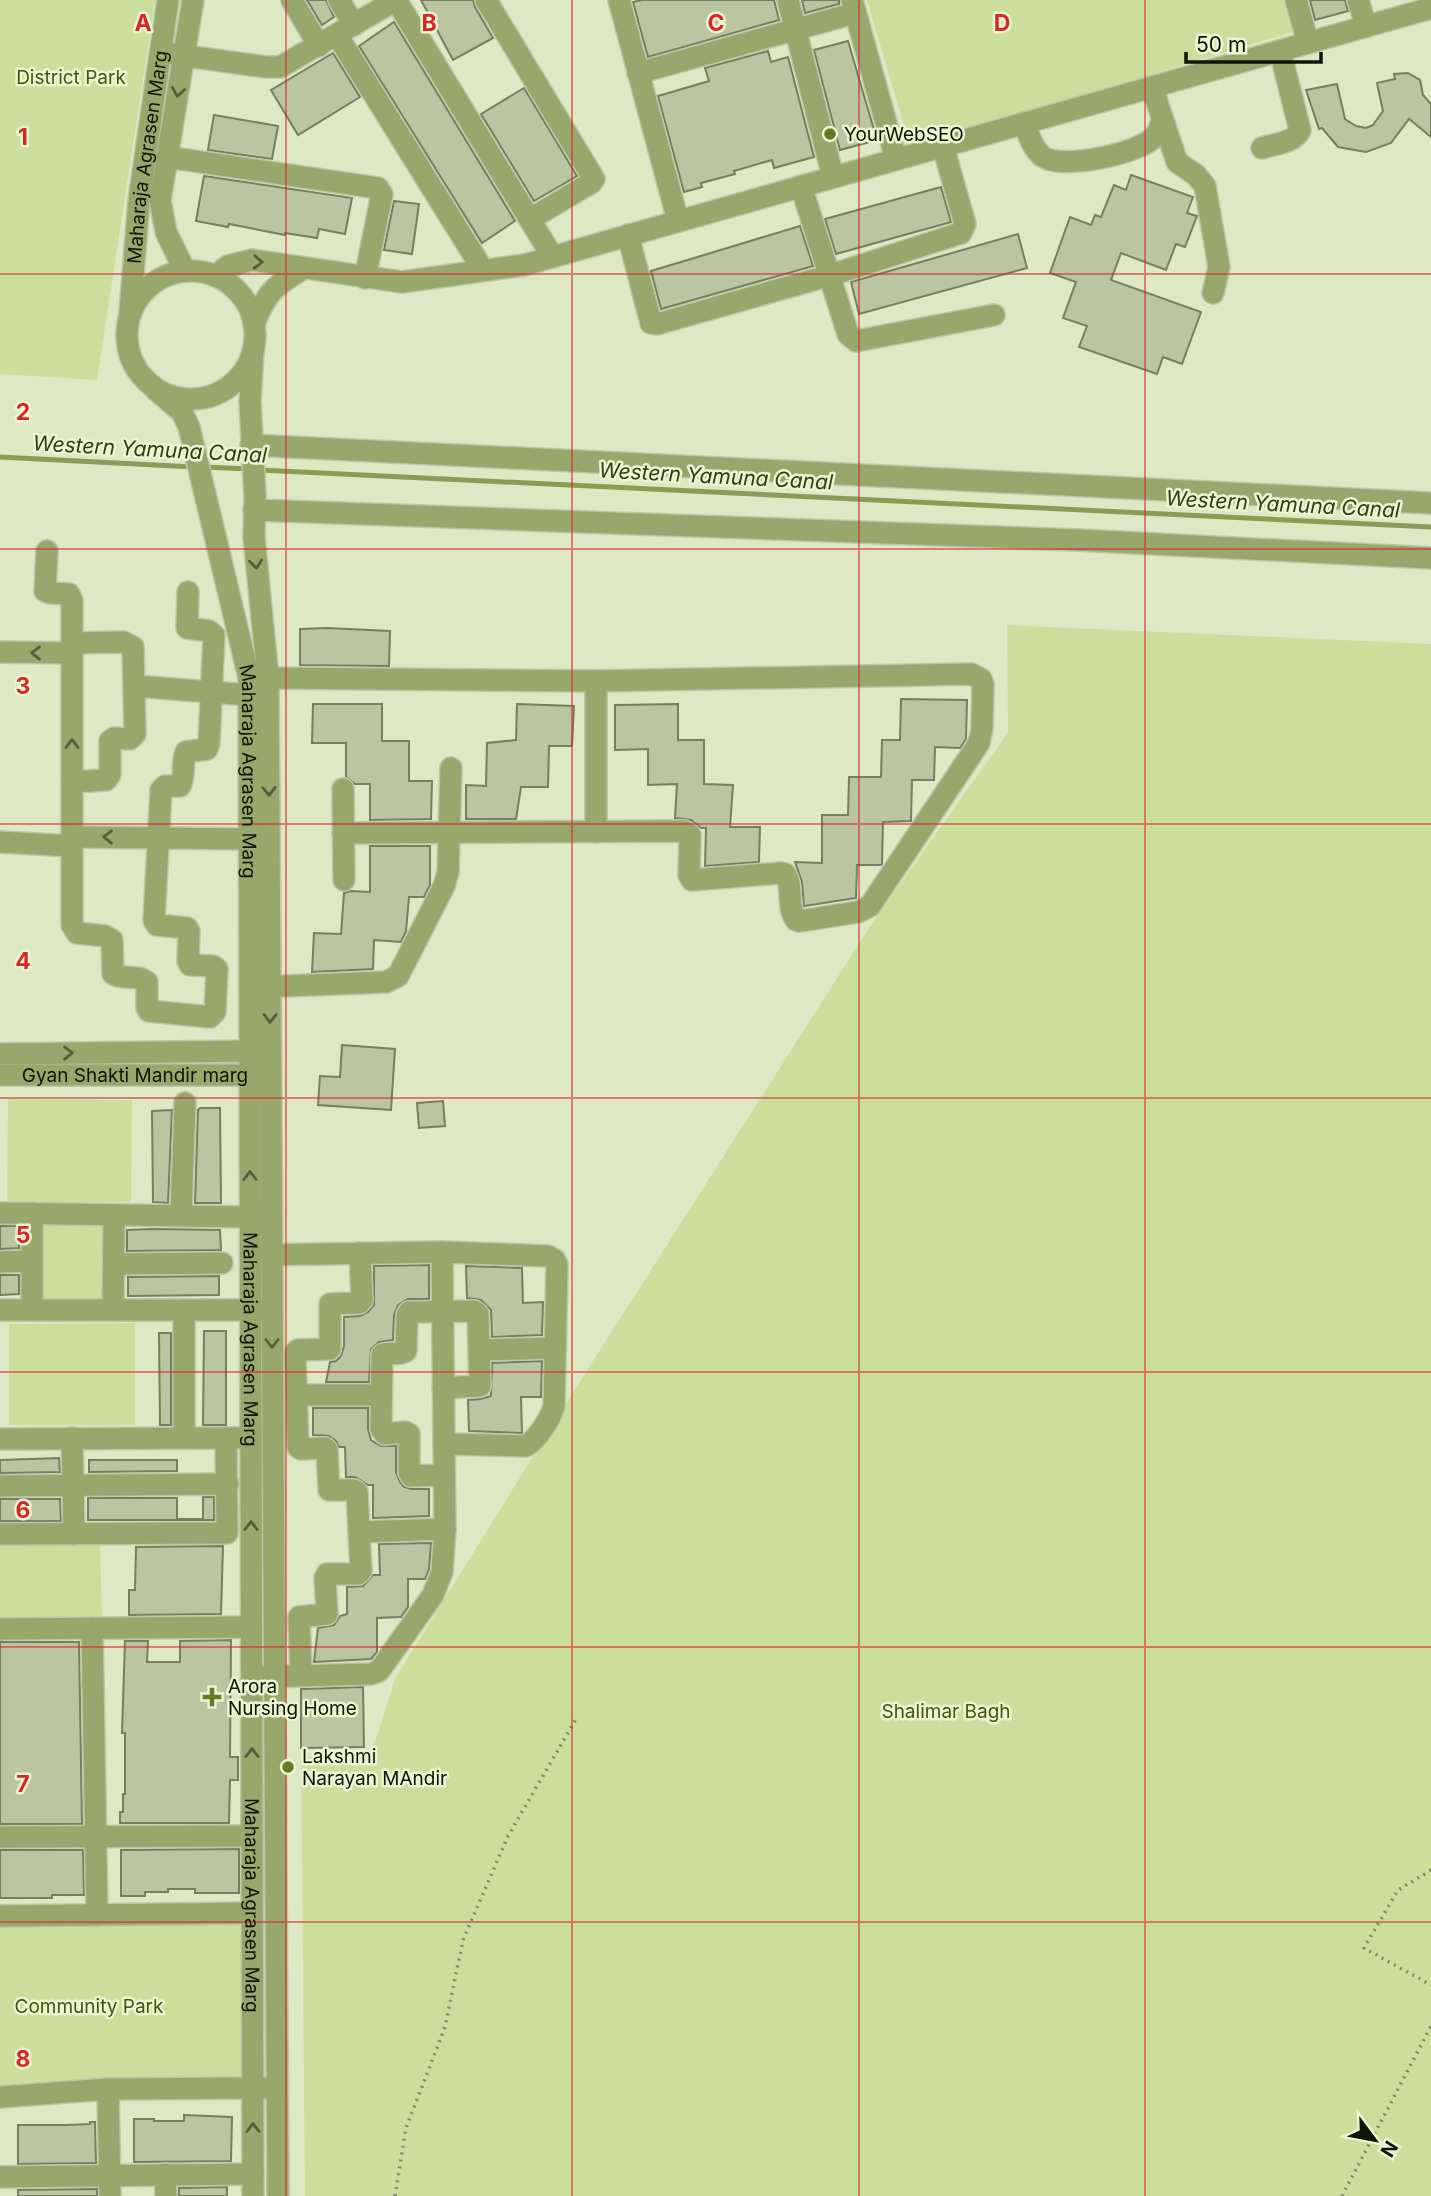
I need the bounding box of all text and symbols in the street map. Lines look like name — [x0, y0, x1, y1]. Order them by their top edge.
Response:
text: A — [134, 9, 152, 37]
text: B — [421, 9, 437, 37]
text: C — [707, 9, 725, 37]
text: D — [994, 9, 1010, 37]
scale bar — [1186, 21, 1321, 65]
text: 50 m — [1196, 32, 1246, 57]
street label: Maharaja Agrasen Marg — [122, 49, 172, 264]
park label: District Park — [16, 66, 126, 89]
one-way arrow — [171, 86, 186, 97]
text: 1 — [18, 123, 28, 151]
place label: YourWebSEO — [844, 123, 964, 146]
marker: YourWebSEO — [822, 126, 838, 142]
one-way arrow — [253, 255, 264, 270]
text: 2 — [16, 398, 30, 426]
water label: Western Yamuna Canal — [32, 430, 269, 468]
water label: Western Yamuna Canal — [598, 457, 835, 495]
water label: Western Yamuna Canal — [1165, 485, 1402, 523]
one-way arrow — [249, 558, 264, 569]
one-way arrow — [30, 645, 41, 660]
street label: Maharaja Agrasen Marg — [235, 662, 261, 879]
text: 3 — [16, 672, 30, 700]
one-way arrow — [64, 739, 80, 749]
one-way arrow — [261, 786, 277, 796]
one-way arrow — [102, 830, 113, 845]
text: 4 — [15, 947, 31, 975]
one-way arrow — [263, 1013, 278, 1024]
one-way arrow — [63, 1045, 74, 1061]
street label: Gyan Shakti Mandir marg — [22, 1064, 248, 1087]
one-way arrow — [242, 1170, 258, 1181]
text: 5 — [16, 1221, 30, 1249]
street label: Maharaja Agrasen Marg — [239, 1232, 263, 1447]
one-way arrow — [265, 1338, 280, 1349]
text: 6 — [16, 1496, 30, 1524]
one-way arrow — [243, 1520, 259, 1531]
place label: Arora Nursing Home — [228, 1675, 357, 1720]
marker: Arora Nursing Home — [202, 1687, 222, 1707]
park label: Shalimar Bagh — [881, 1700, 1011, 1723]
place label: Lakshmi Narayan MAndir — [302, 1745, 447, 1790]
one-way arrow — [244, 1748, 260, 1758]
marker: Lakshmi Narayan MAndir — [280, 1759, 296, 1775]
text: 7 — [16, 1770, 30, 1798]
street label: Maharaja Agrasen Marg — [240, 1798, 264, 2013]
park label: Community Park — [15, 1995, 164, 2018]
text: 8 — [16, 2045, 30, 2073]
north arrow — [1340, 2105, 1410, 2175]
one-way arrow — [245, 2122, 261, 2133]
text: N — [1375, 2137, 1403, 2161]

